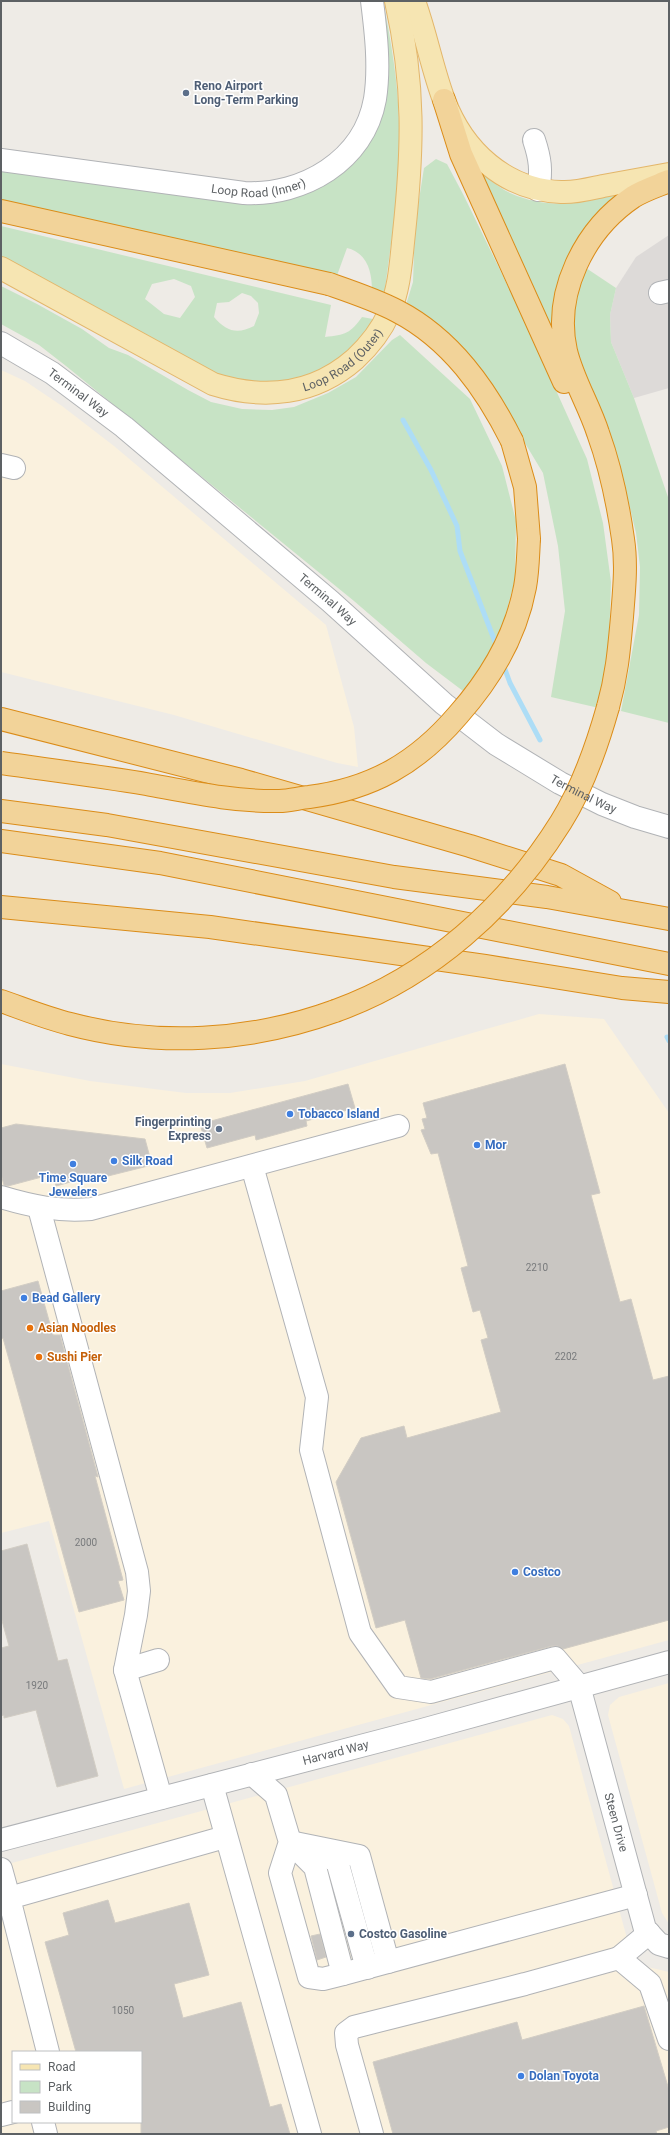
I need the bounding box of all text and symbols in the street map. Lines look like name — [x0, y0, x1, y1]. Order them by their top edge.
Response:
place label: Reno Airport Long-Term Parking — [194, 79, 299, 107]
marker: Reno Airport Long-Term Parking — [181, 88, 191, 98]
street label: Loop Road (Inner) — [210, 176, 308, 200]
street label: Loop Road (Outer) — [301, 326, 386, 394]
street label: Terminal Way — [45, 365, 112, 420]
street label: Terminal Way — [296, 571, 360, 629]
street label: Terminal Way — [548, 772, 619, 816]
place label: Tobacco Island — [298, 1107, 380, 1121]
marker: Tobacco Island — [285, 1109, 295, 1119]
place label: Fingerprinting Express — [135, 1115, 211, 1143]
marker: Fingerprinting Express — [214, 1124, 224, 1134]
place label: Mor — [485, 1138, 507, 1152]
marker: Mor — [472, 1140, 482, 1150]
place label: Silk Road — [122, 1154, 173, 1168]
marker: Silk Road — [109, 1156, 119, 1166]
marker: Time Square Jewelers — [68, 1159, 78, 1169]
place label: Time Square Jewelers — [39, 1171, 108, 1199]
house number: 2210 — [526, 1262, 549, 1273]
place label: Bead Gallery — [32, 1291, 101, 1305]
marker: Bead Gallery — [19, 1293, 29, 1303]
place label: Asian Noodles — [38, 1321, 116, 1335]
marker: Asian Noodles — [25, 1323, 35, 1333]
place label: Sushi Pier — [47, 1350, 103, 1364]
house number: 2202 — [555, 1351, 578, 1362]
marker: Sushi Pier — [34, 1352, 44, 1362]
house number: 2000 — [75, 1537, 98, 1548]
place label: Costco — [523, 1565, 561, 1579]
marker: Costco — [510, 1567, 520, 1577]
house number: 1920 — [26, 1680, 49, 1691]
street label: Harvard Way — [301, 1737, 371, 1768]
street label: Steen Drive — [601, 1791, 631, 1853]
place label: Costco Gasoline — [359, 1927, 447, 1941]
marker: Costco Gasoline — [346, 1929, 356, 1939]
house number: 1050 — [112, 2005, 135, 2016]
legend — [12, 2051, 142, 2123]
text: Road — [48, 2060, 76, 2074]
place label: Dolan Toyota — [529, 2069, 599, 2083]
marker: Dolan Toyota — [516, 2071, 526, 2081]
text: Park — [48, 2080, 73, 2094]
text: Building — [48, 2100, 91, 2114]

